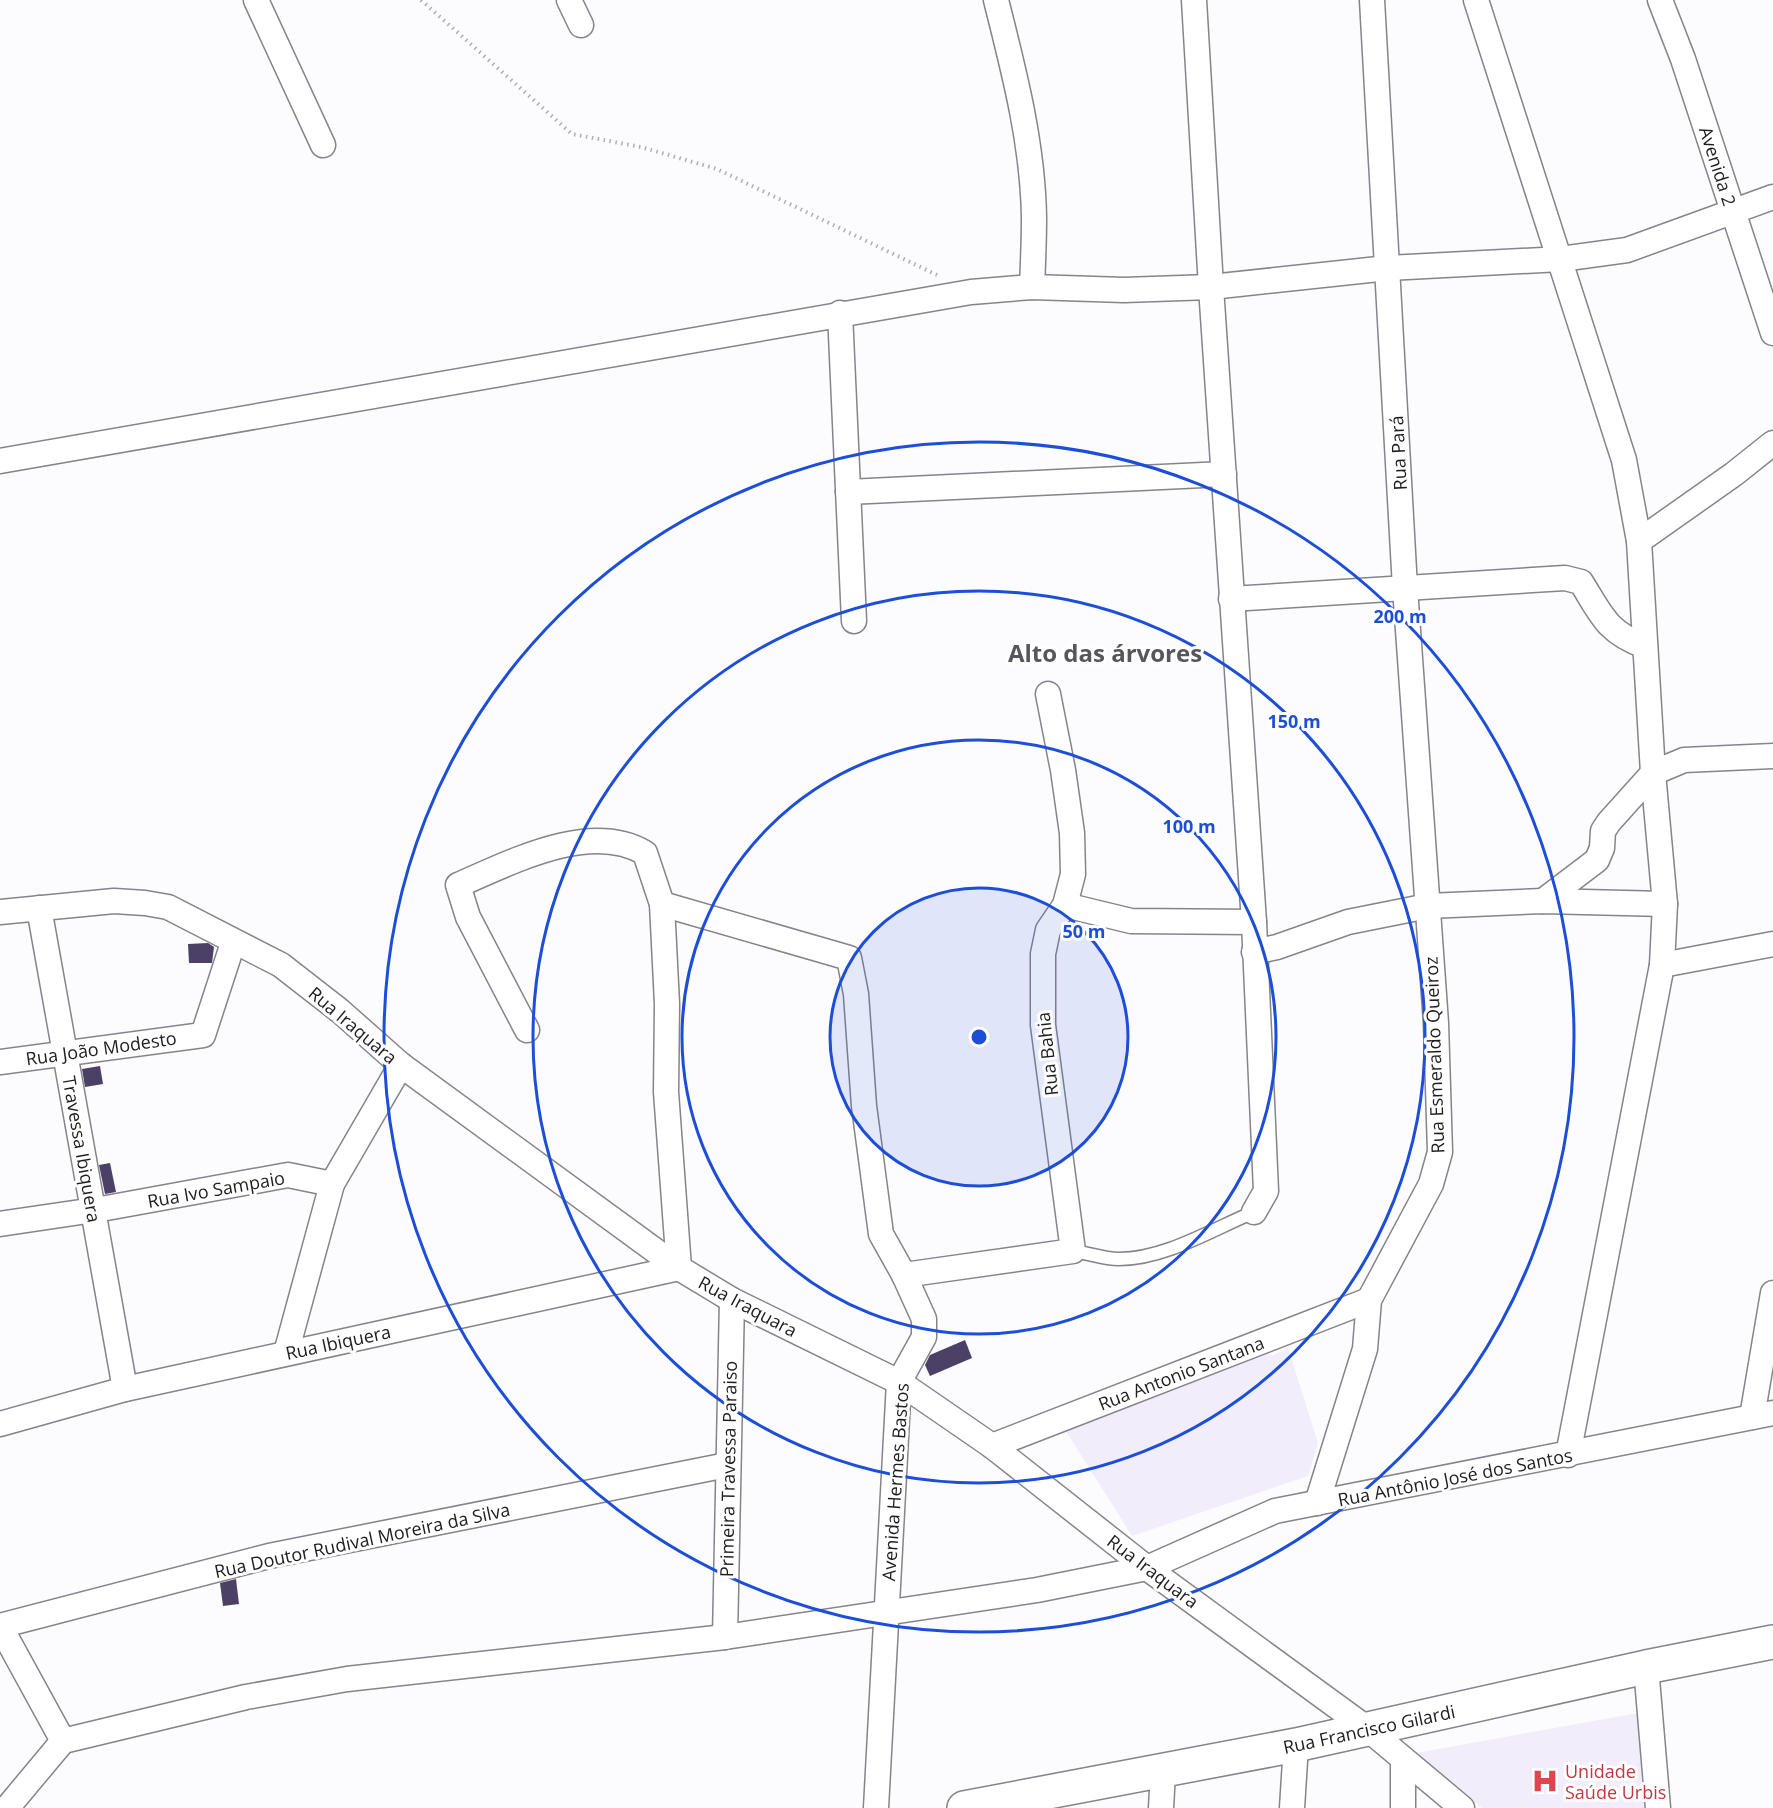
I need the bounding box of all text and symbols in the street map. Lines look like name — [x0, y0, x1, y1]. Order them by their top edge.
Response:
street label: Avenida 2 — [1694, 123, 1742, 209]
street label: Rua Pará — [1384, 415, 1412, 491]
text: 200 m — [1373, 604, 1427, 628]
district label: Alto das árvores — [1008, 636, 1202, 669]
text: 150 m — [1267, 709, 1321, 733]
text: 100 m — [1162, 814, 1216, 838]
text: 50 m — [1063, 919, 1105, 943]
street label: Rua Esmeraldo Queiroz — [1419, 956, 1449, 1154]
street label: Rua Iraquara — [304, 981, 402, 1069]
street label: Rua Bahia — [1031, 1011, 1063, 1097]
street label: Rua João Modesto — [24, 1026, 178, 1070]
centre of rings — [969, 1027, 989, 1047]
street label: Travessa Ibiquera — [57, 1074, 107, 1224]
street label: Rua Ivo Sampaio — [145, 1165, 287, 1213]
street label: Rua Iraquara — [694, 1270, 802, 1342]
street label: Rua Ibiquera — [283, 1319, 393, 1365]
street label: Rua Antonio Santana — [1095, 1330, 1267, 1416]
street label: Primeira Travessa Paraiso — [714, 1361, 742, 1577]
street label: Avenida Hermes Bastos — [876, 1382, 914, 1582]
street label: Rua Antônio José dos Santos — [1336, 1442, 1574, 1512]
street label: Rua Doutor Rudival Moreira da Silva — [212, 1497, 512, 1583]
street label: Rua Iraquara — [1102, 1529, 1204, 1613]
street label: Rua Francisco Gilardi — [1281, 1699, 1457, 1759]
place label: Unidade Saúde Urbis — [1565, 1759, 1666, 1804]
hospital icon: Unidade Saúde Urbis — [1530, 1766, 1560, 1796]

